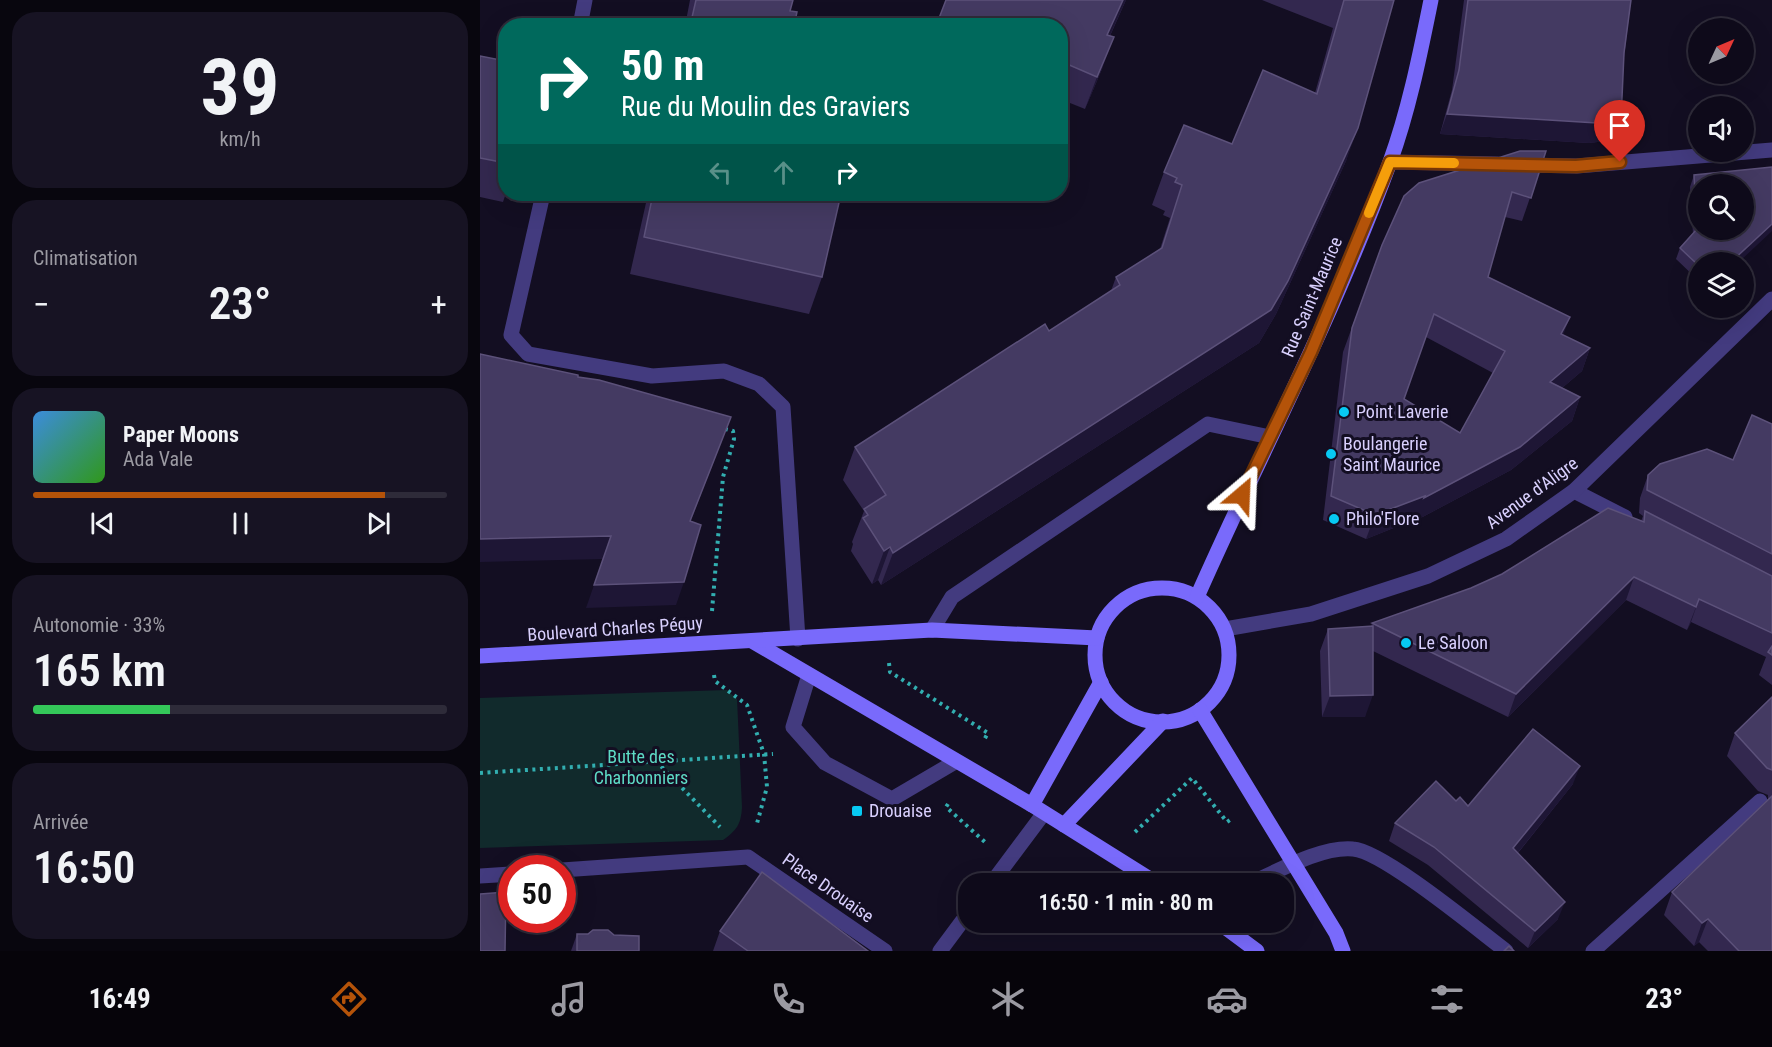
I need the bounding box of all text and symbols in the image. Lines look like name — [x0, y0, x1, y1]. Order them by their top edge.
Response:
north arrow — [1688, 18, 1754, 84]
map controls — [1688, 18, 1754, 318]
text: 50 m — [621, 41, 704, 90]
text: 39 — [201, 42, 279, 133]
icon: right — [522, 42, 600, 120]
text: Rue du Moulin des Graviers — [621, 91, 910, 123]
button: sound — [1688, 96, 1754, 162]
pin — [1594, 100, 1645, 162]
icon: arrive — [1603, 109, 1636, 142]
text: km/h — [219, 127, 261, 151]
icon: left — [704, 156, 737, 189]
icon: ahead — [767, 156, 800, 189]
icon: right — [830, 156, 863, 189]
button: search — [1688, 174, 1754, 240]
street label: Rue Saint-Maurice — [1277, 233, 1346, 360]
text: Climatisation — [33, 246, 138, 270]
button: layers — [1688, 252, 1754, 318]
text: 23° — [209, 277, 271, 330]
text: − — [33, 285, 50, 324]
text: + — [431, 285, 447, 324]
place label: Point Laverie — [1356, 401, 1448, 422]
marker: Point Laverie — [1337, 405, 1351, 419]
text: Paper Moons — [123, 422, 239, 447]
place label: Boulangerie Saint Maurice — [1343, 433, 1441, 475]
text: Ada Vale — [123, 447, 193, 471]
marker: Boulangerie Saint Maurice — [1324, 447, 1338, 461]
street label: Avenue d'Aligre — [1482, 452, 1582, 533]
position arrow — [1210, 463, 1274, 527]
icon: previous — [86, 507, 119, 540]
icon: pause — [224, 507, 257, 540]
icon: next — [362, 507, 395, 540]
place label: Philo'Flore — [1346, 508, 1420, 529]
marker: Philo'Flore — [1327, 512, 1341, 526]
street label: Boulevard Charles Péguy — [527, 612, 704, 645]
text: Autonomie · 33% — [33, 613, 165, 637]
place label: Le Saloon — [1418, 632, 1488, 653]
marker: Le Saloon — [1399, 636, 1413, 650]
text: 165 km — [33, 644, 166, 697]
park label: Butte des Charbonniers — [594, 746, 688, 788]
place label: Drouaise — [869, 800, 932, 821]
marker: Drouaise — [850, 804, 864, 818]
text: Arrivée — [33, 810, 89, 834]
text: 16:50 — [33, 841, 135, 894]
street label: Place Drouaise — [779, 848, 878, 927]
speed limit sign: 50 — [498, 855, 576, 933]
text: 16:50 · 1 min · 80 m — [1039, 890, 1213, 915]
icon: directions — [328, 978, 370, 1020]
icon: music — [548, 978, 590, 1020]
icon: phone — [767, 978, 809, 1020]
icon: climate — [987, 978, 1029, 1020]
icon: car — [1206, 978, 1248, 1020]
icon: filters — [1426, 978, 1468, 1020]
text: 16:49 — [89, 983, 151, 1015]
text: 23° — [1645, 983, 1683, 1015]

